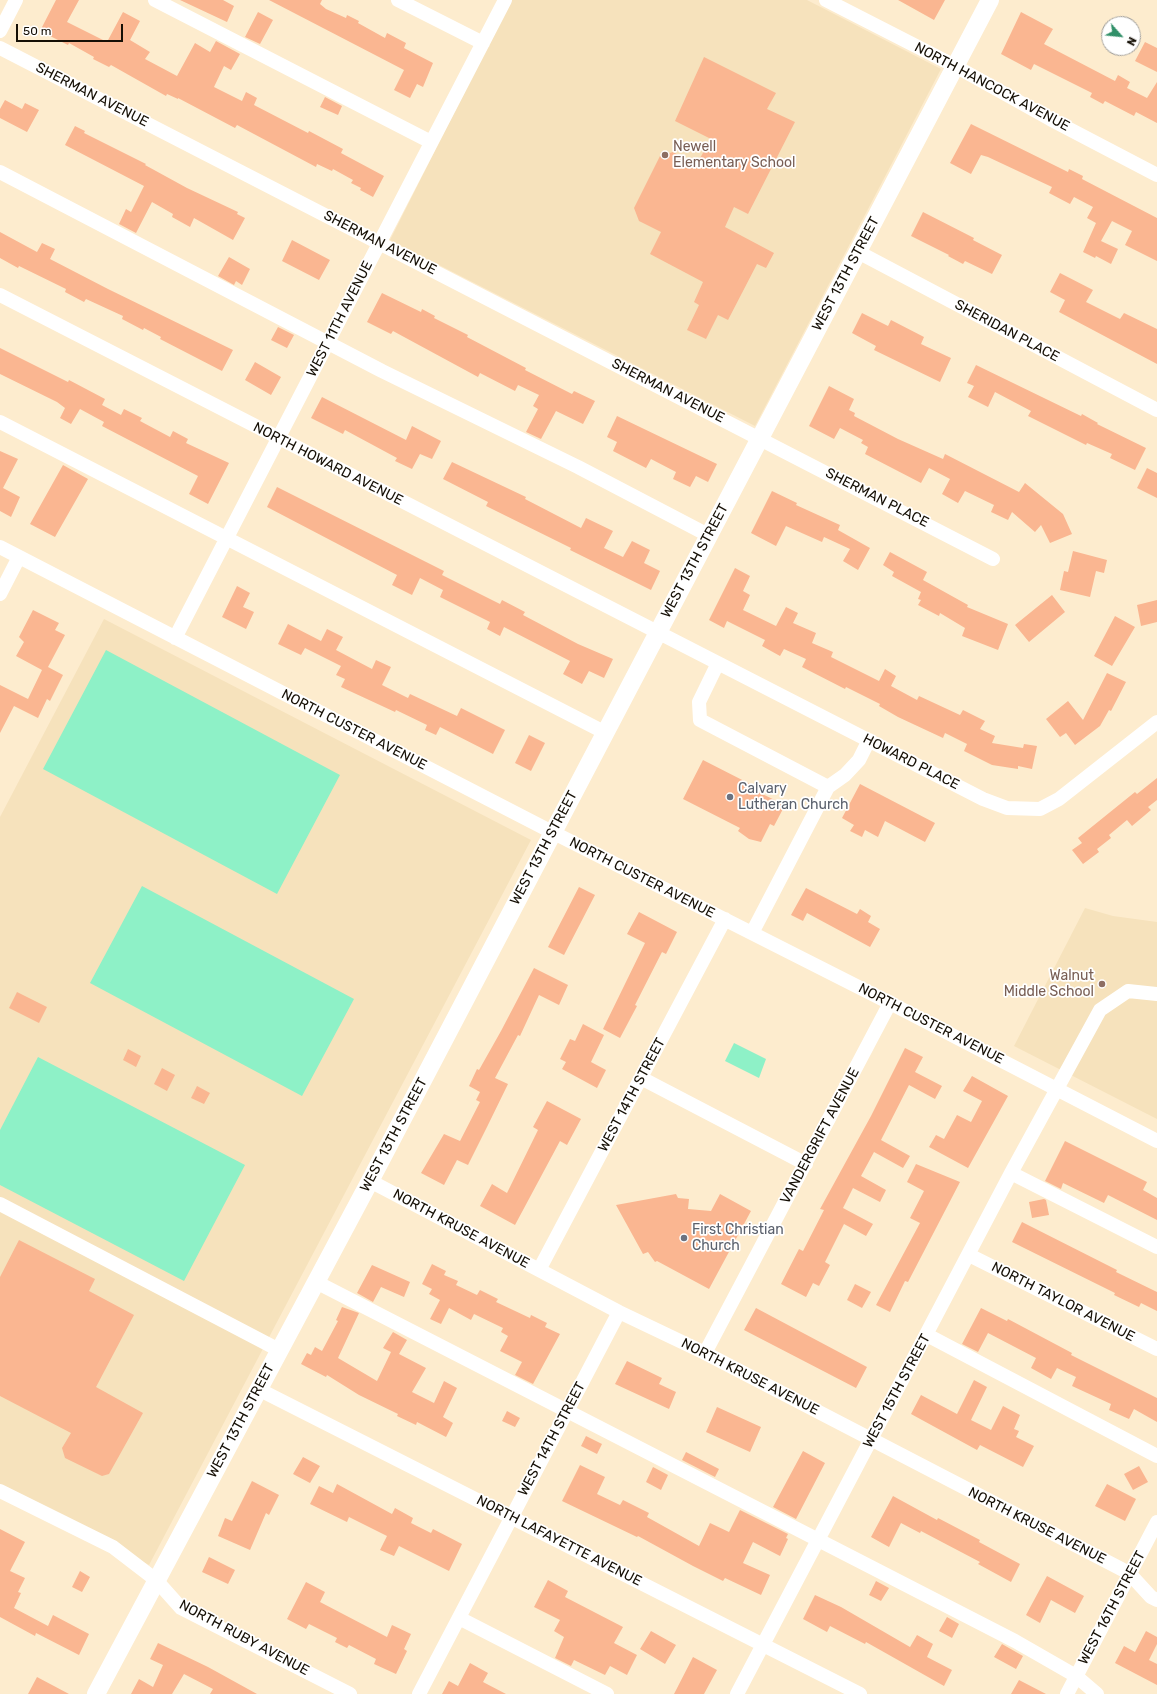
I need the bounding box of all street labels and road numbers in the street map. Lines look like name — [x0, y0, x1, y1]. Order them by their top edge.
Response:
street label: NORTH HANCOCK AVENUE — [912, 39, 1072, 135]
street label: SHERMAN AVENUE — [33, 59, 151, 131]
street label: SHERMAN AVENUE — [321, 207, 439, 279]
street label: WEST 13TH STREET — [809, 214, 883, 334]
street label: WEST 11TH AVENUE — [304, 258, 376, 380]
street label: SHERIDAN PLACE — [952, 296, 1062, 366]
street label: SHERMAN AVENUE — [609, 355, 727, 427]
street label: NORTH HOWARD AVENUE — [250, 419, 406, 509]
street label: SHERMAN PLACE — [822, 465, 932, 531]
street label: WEST 13TH STREET — [658, 501, 732, 621]
street label: NORTH CUSTER AVENUE — [278, 686, 430, 774]
street label: HOWARD PLACE — [860, 731, 962, 793]
street label: WEST 13TH STREET — [507, 788, 581, 908]
street label: NORTH CUSTER AVENUE — [566, 834, 718, 922]
street label: NORTH CUSTER AVENUE — [855, 980, 1007, 1068]
street label: WEST 14TH STREET — [595, 1035, 669, 1155]
street label: VANDERGRIFT AVENUE — [777, 1065, 863, 1207]
street label: WEST 13TH STREET — [357, 1075, 431, 1195]
street label: NORTH KRUSE AVENUE — [390, 1186, 532, 1272]
street label: NORTH TAYLOR AVENUE — [989, 1259, 1137, 1345]
street label: WEST 15TH STREET — [860, 1331, 934, 1451]
street label: NORTH KRUSE AVENUE — [678, 1335, 822, 1419]
street label: WEST 13TH STREET — [204, 1361, 278, 1481]
street label: WEST 14TH STREET — [515, 1379, 589, 1499]
street label: NORTH KRUSE AVENUE — [965, 1484, 1109, 1568]
street label: NORTH LAFAYETTE AVENUE — [474, 1492, 644, 1590]
street label: WEST 16TH STREET — [1075, 1548, 1149, 1668]
street label: NORTH RUBY AVENUE — [176, 1597, 312, 1679]

